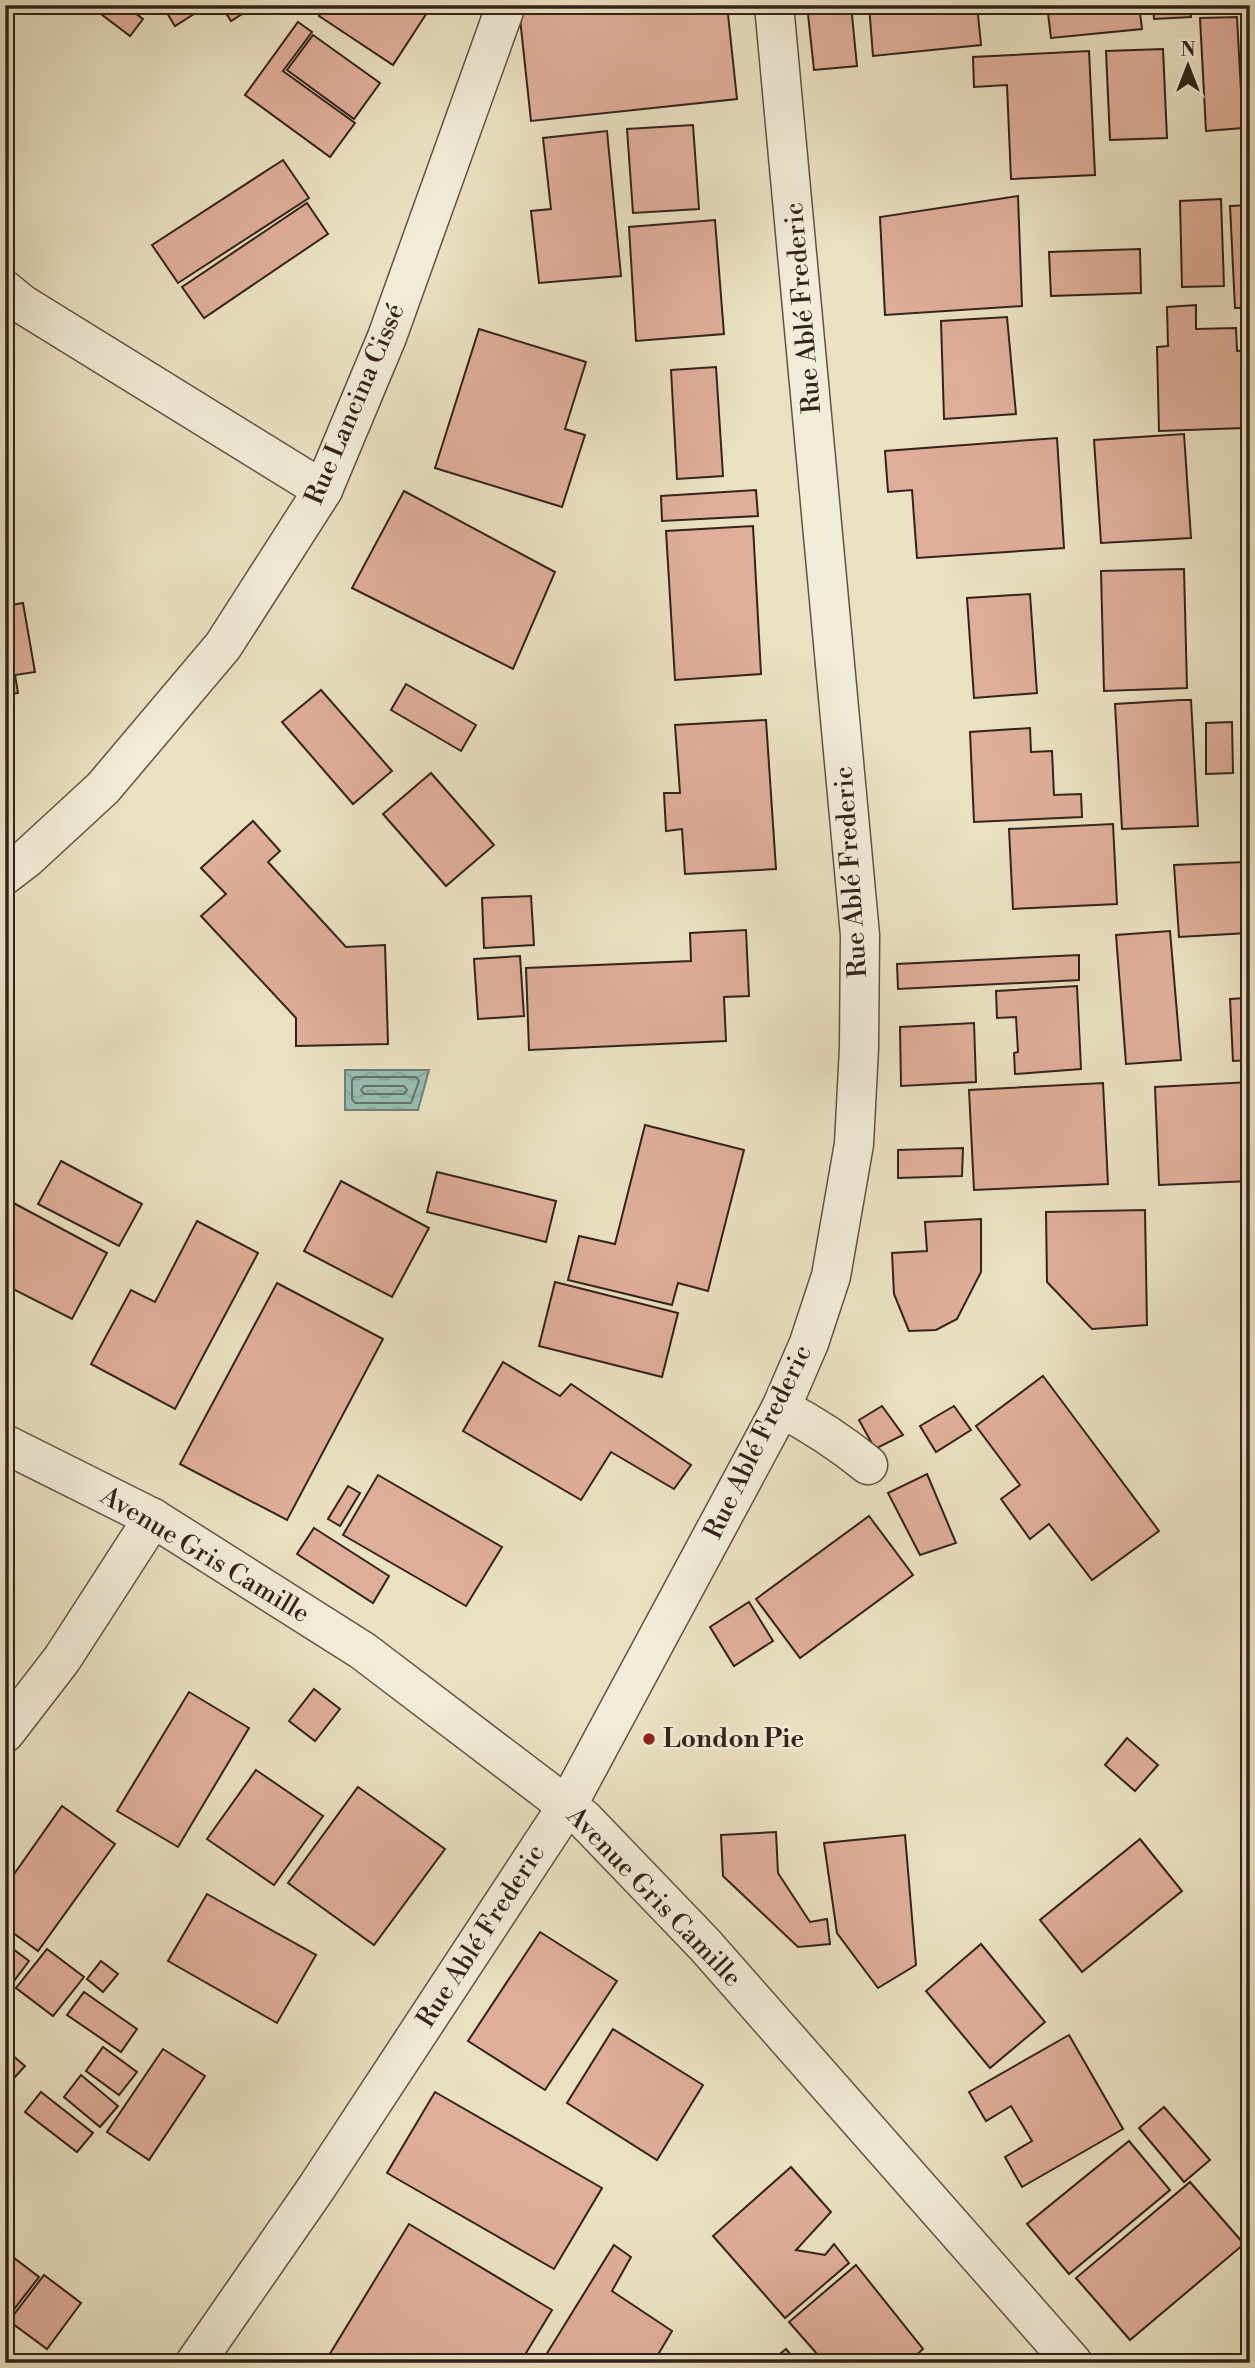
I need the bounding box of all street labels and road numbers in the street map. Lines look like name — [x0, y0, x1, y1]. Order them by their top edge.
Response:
street label: Rue Ablé Frederic — [778, 201, 828, 415]
street label: Rue Lancina Cissé — [298, 299, 412, 509]
street label: Rue Ablé Frederic — [828, 765, 874, 979]
street label: Rue Ablé Frederic — [697, 1340, 819, 1544]
street label: Avenue Gris Camille — [94, 1479, 315, 1630]
street label: Avenue Gris Camille — [559, 1799, 748, 1994]
street label: Rue Ablé Frederic — [410, 1838, 552, 2034]

